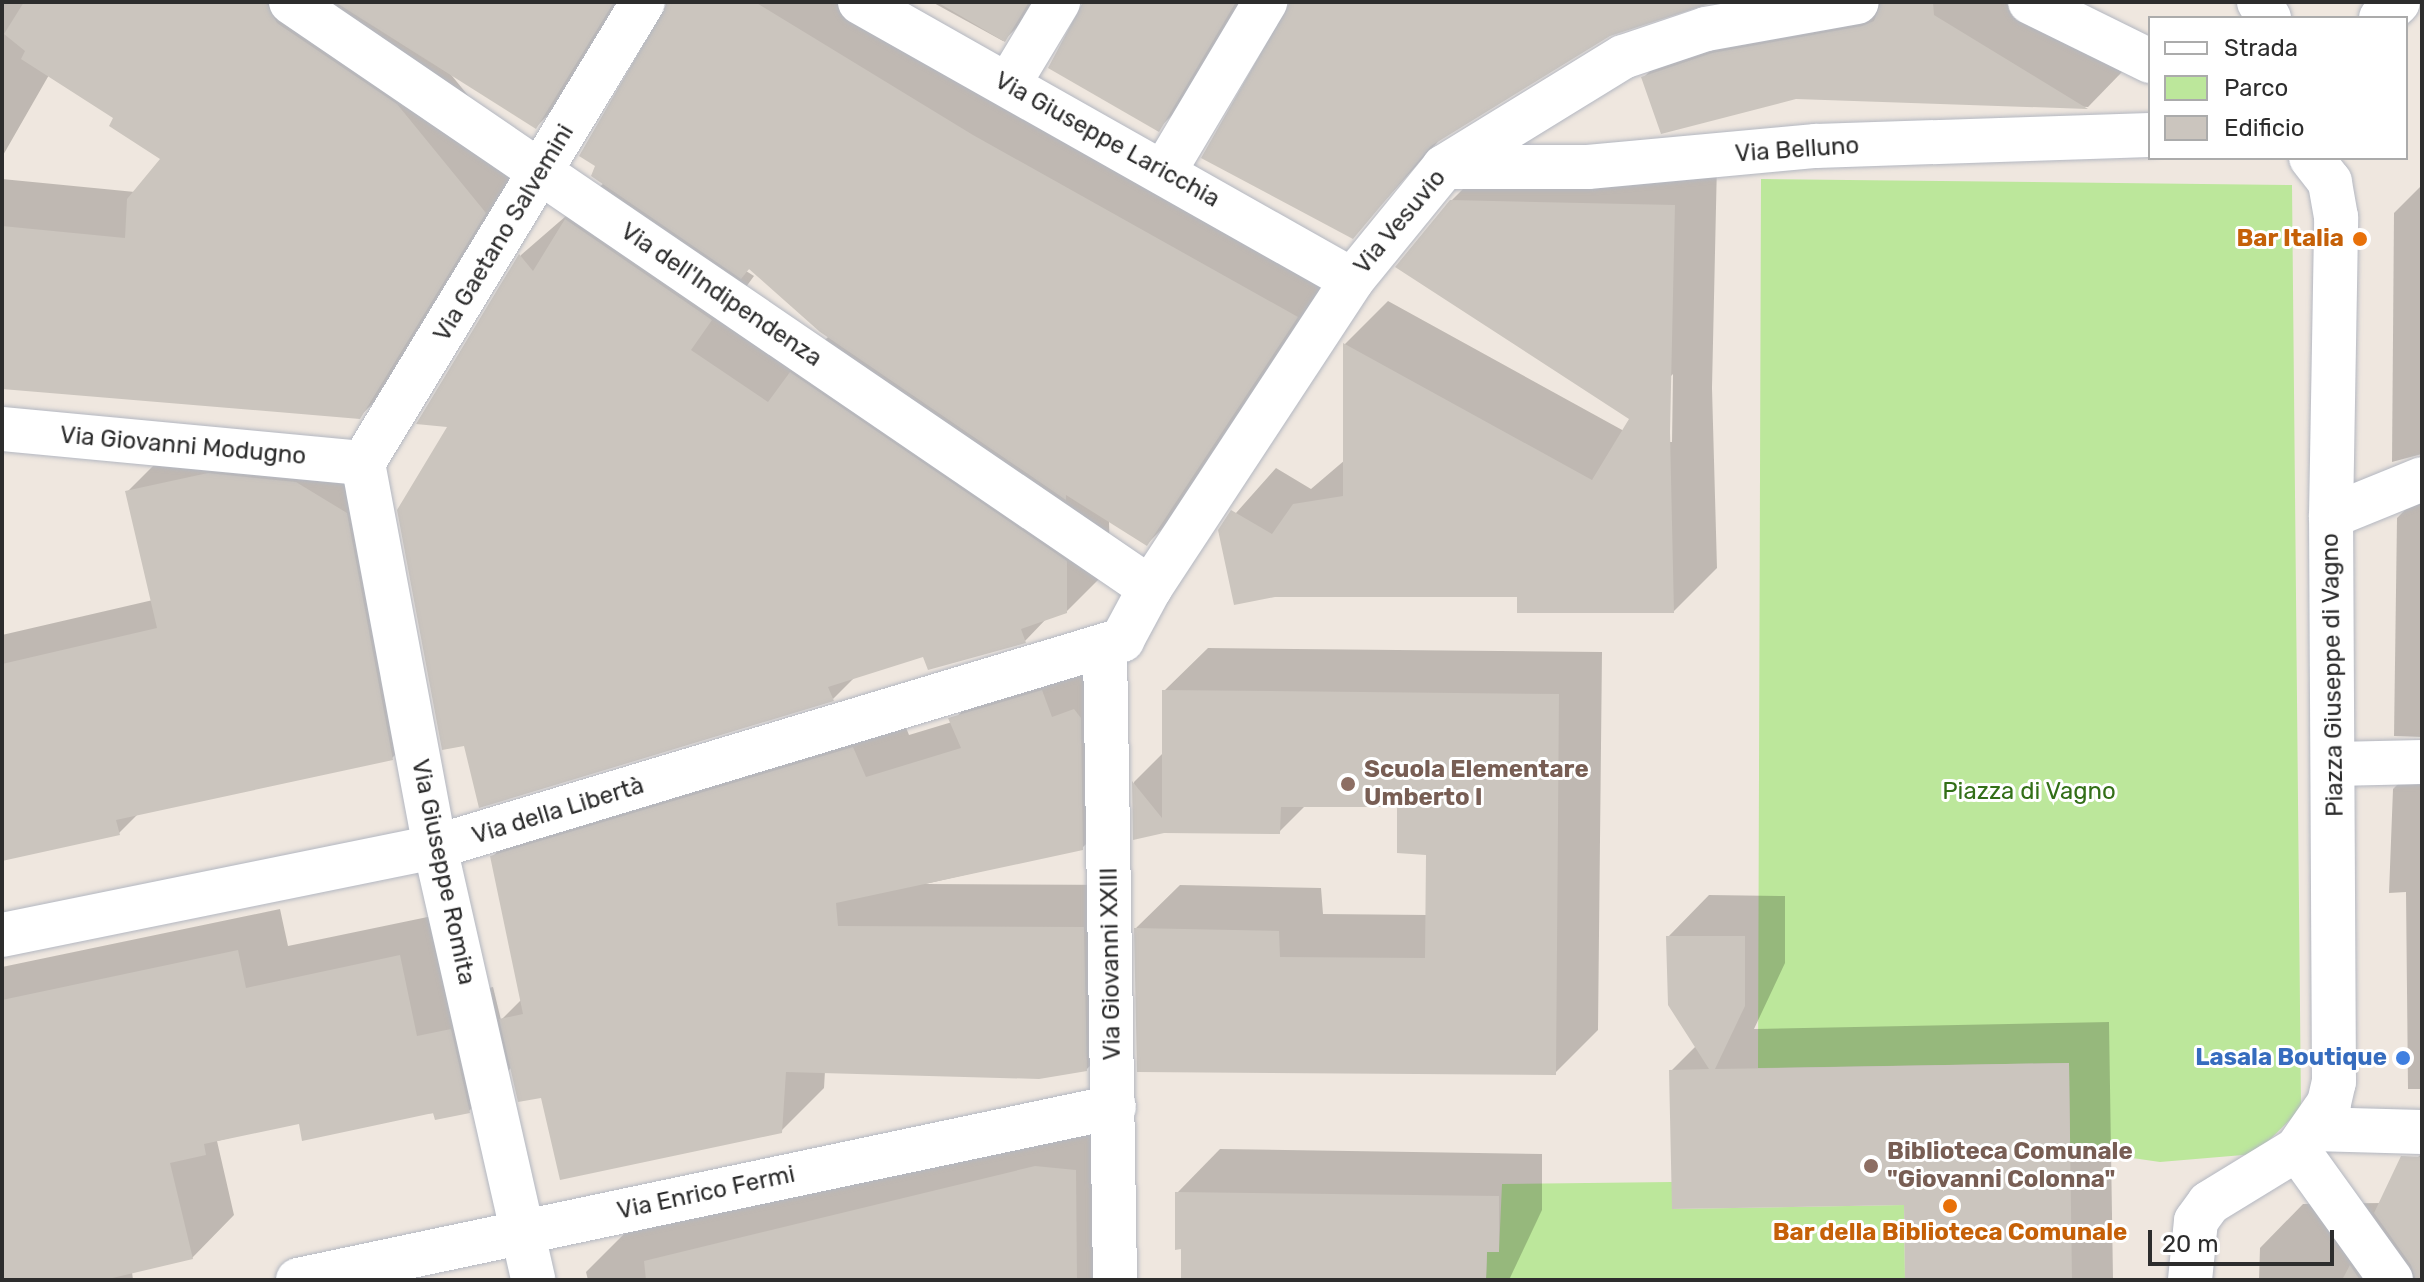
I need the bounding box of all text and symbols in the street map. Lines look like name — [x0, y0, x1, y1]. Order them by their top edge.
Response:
legend — [2148, 16, 2408, 160]
text: Strada — [2224, 34, 2298, 62]
street label: Via Giuseppe Laricchia — [990, 66, 1224, 214]
text: Parco — [2224, 74, 2288, 102]
text: Edificio — [2224, 114, 2305, 142]
street label: Via Gaetano Salvemini — [428, 119, 580, 347]
street label: Via Belluno — [1734, 131, 1860, 169]
street label: Via Vesuvio — [1348, 164, 1452, 280]
street label: Via dell'Indipendenza — [615, 217, 827, 373]
place label: Bar Italia — [2236, 225, 2344, 253]
marker: Bar Italia — [2351, 230, 2369, 248]
street label: Via Giovanni Modugno — [59, 421, 307, 471]
street label: Piazza Giuseppe di Vagno — [2316, 533, 2350, 817]
place label: Scuola Elementare Umberto I — [1364, 756, 1589, 812]
street label: Via Giuseppe Romita — [405, 757, 481, 987]
street label: Via della Libertà — [469, 771, 647, 851]
marker: Scuola Elementare Umberto I — [1339, 775, 1357, 793]
park label: Piazza di Vagno — [1942, 778, 2116, 806]
street label: Via Giovanni XXIII — [1095, 867, 1127, 1061]
place label: Lasala Boutique — [2195, 1044, 2387, 1072]
marker: Lasala Boutique — [2394, 1049, 2412, 1067]
place label: Biblioteca Comunale "Giovanni Colonna" — [1887, 1138, 2133, 1194]
marker: Biblioteca Comunale "Giovanni Colonna" — [1862, 1157, 1880, 1175]
street label: Via Enrico Fermi — [615, 1160, 797, 1226]
marker: Bar della Biblioteca Comunale — [1941, 1197, 1959, 1215]
scale bar — [2152, 1214, 2338, 1264]
place label: Bar della Biblioteca Comunale — [1772, 1219, 2128, 1247]
text: 20 m — [2162, 1230, 2219, 1258]

